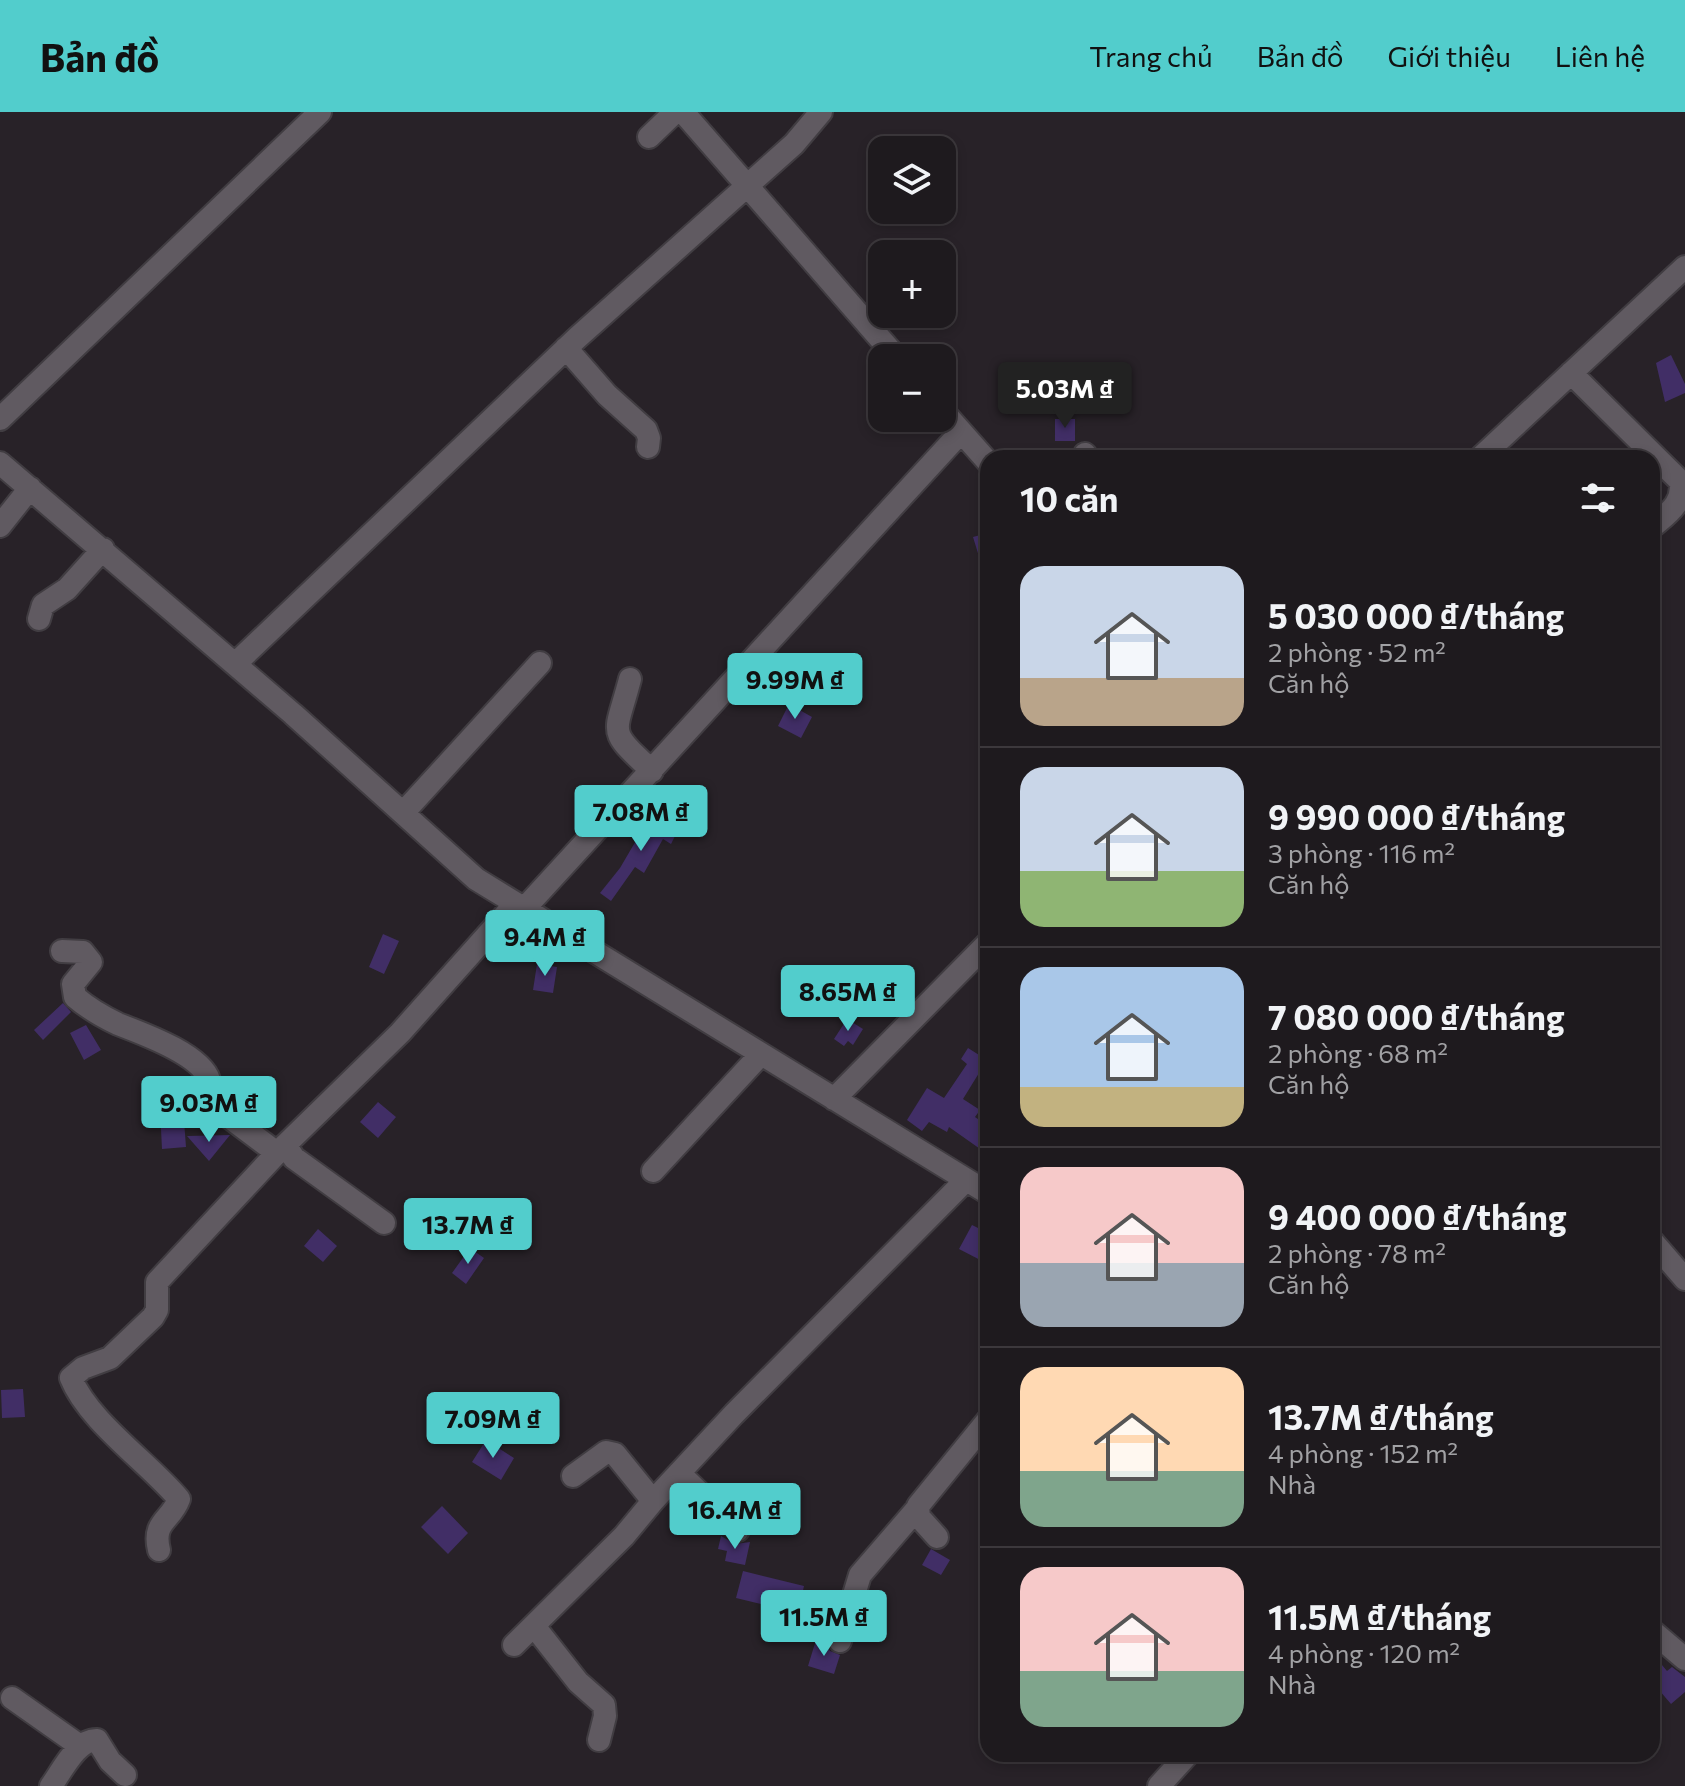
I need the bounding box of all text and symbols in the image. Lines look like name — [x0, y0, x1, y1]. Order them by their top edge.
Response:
text: Bản đồ — [40, 33, 159, 80]
text: Trang chủ — [1089, 39, 1213, 73]
text: Bản đồ — [1257, 39, 1344, 73]
text: Giới thiệu — [1388, 39, 1511, 73]
text: Liên hệ — [1555, 39, 1645, 73]
map controls — [868, 136, 956, 432]
button: layers — [868, 136, 956, 224]
button: + — [868, 240, 956, 328]
button: − — [868, 344, 956, 432]
pin: 5.03M ₫ — [991, 362, 1139, 430]
text: 5.03M ₫ — [1016, 372, 1114, 403]
icon: filters — [1576, 476, 1620, 520]
text: 10 căn — [1020, 477, 1118, 519]
text: 5 030 000 ₫/tháng — [1268, 594, 1564, 636]
icon: home — [1084, 598, 1180, 694]
text: 2 phòng · 52 m² — [1268, 636, 1446, 667]
pin: 9.99M ₫ — [721, 653, 869, 721]
text: 9.99M ₫ — [745, 663, 845, 694]
text: Căn hộ — [1268, 667, 1350, 698]
pin: 7.08M ₫ — [567, 785, 715, 853]
text: 7.08M ₫ — [593, 795, 689, 826]
text: 9 990 000 ₫/tháng — [1268, 795, 1565, 837]
icon: home — [1084, 799, 1180, 895]
text: 3 phòng · 116 m² — [1268, 837, 1455, 868]
text: Căn hộ — [1268, 868, 1350, 899]
pin: 9.4M ₫ — [480, 910, 610, 978]
text: 9.4M ₫ — [503, 920, 587, 951]
pin: 8.65M ₫ — [774, 965, 922, 1033]
text: 8.65M ₫ — [799, 975, 897, 1006]
text: 7 080 000 ₫/tháng — [1268, 995, 1565, 1037]
icon: home — [1084, 999, 1180, 1095]
text: 2 phòng · 68 m² — [1268, 1037, 1448, 1068]
text: Căn hộ — [1268, 1068, 1350, 1099]
pin: 9.03M ₫ — [135, 1076, 283, 1144]
text: 9.03M ₫ — [159, 1086, 259, 1117]
text: 9 400 000 ₫/tháng — [1268, 1195, 1567, 1237]
pin: 13.7M ₫ — [394, 1198, 542, 1266]
icon: home — [1084, 1199, 1180, 1295]
text: 13.7M ₫ — [422, 1208, 514, 1239]
text: 2 phòng · 78 m² — [1268, 1237, 1446, 1268]
text: Căn hộ — [1268, 1268, 1350, 1299]
pin: 7.09M ₫ — [419, 1392, 567, 1460]
text: 13.7M ₫/tháng — [1268, 1395, 1494, 1437]
icon: home — [1084, 1399, 1180, 1495]
text: 7.09M ₫ — [445, 1402, 541, 1433]
text: 4 phòng · 152 m² — [1268, 1437, 1458, 1468]
text: Nhà — [1268, 1468, 1316, 1499]
pin: 16.4M ₫ — [661, 1483, 809, 1551]
text: 16.4M ₫ — [688, 1493, 782, 1524]
pin: 11.5M ₫ — [750, 1590, 898, 1658]
text: 11.5M ₫/tháng — [1268, 1595, 1491, 1637]
icon: home — [1084, 1599, 1180, 1695]
text: 11.5M ₫ — [779, 1600, 869, 1631]
text: 4 phòng · 120 m² — [1268, 1637, 1460, 1668]
text: Nhà — [1268, 1668, 1316, 1699]

